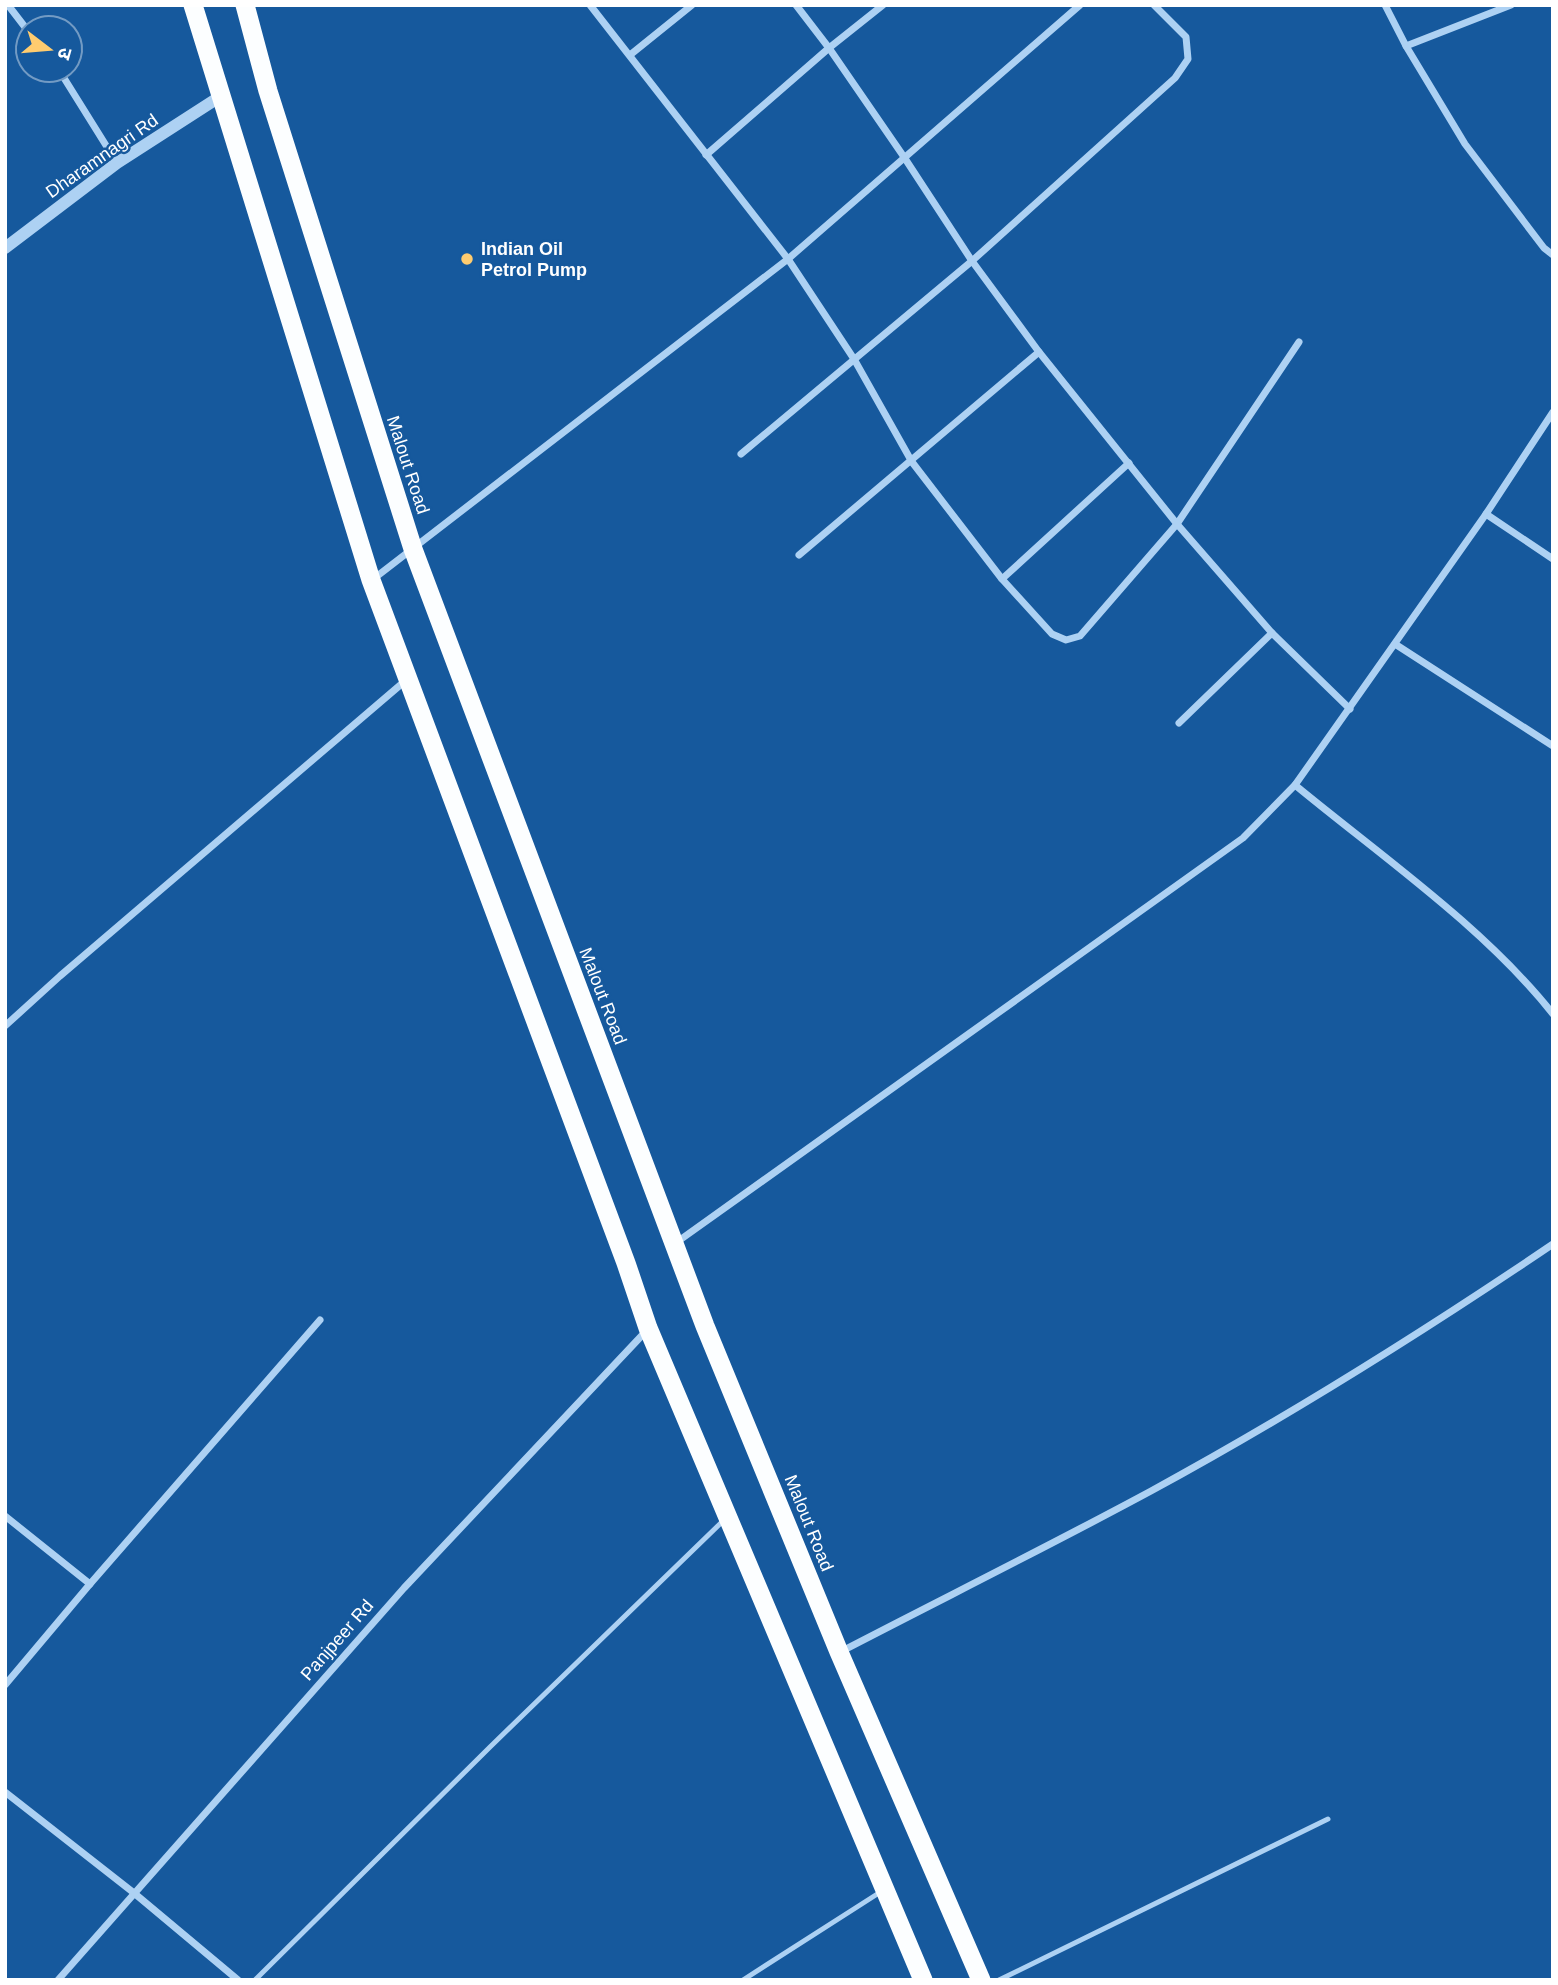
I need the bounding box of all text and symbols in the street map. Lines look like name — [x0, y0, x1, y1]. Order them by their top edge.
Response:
north arrow — [14, 14, 84, 84]
text: उ — [53, 45, 76, 63]
street label: Dharamnagri Rd — [42, 110, 162, 202]
place label: Indian Oil Petrol Pump — [481, 239, 587, 280]
marker: Indian Oil Petrol Pump — [459, 251, 475, 267]
street label: Malout Road — [383, 413, 433, 517]
street label: Malout Road — [575, 945, 631, 1047]
street label: Malout Road — [781, 1472, 837, 1574]
street label: Panjpeer Rd — [297, 1596, 377, 1684]

